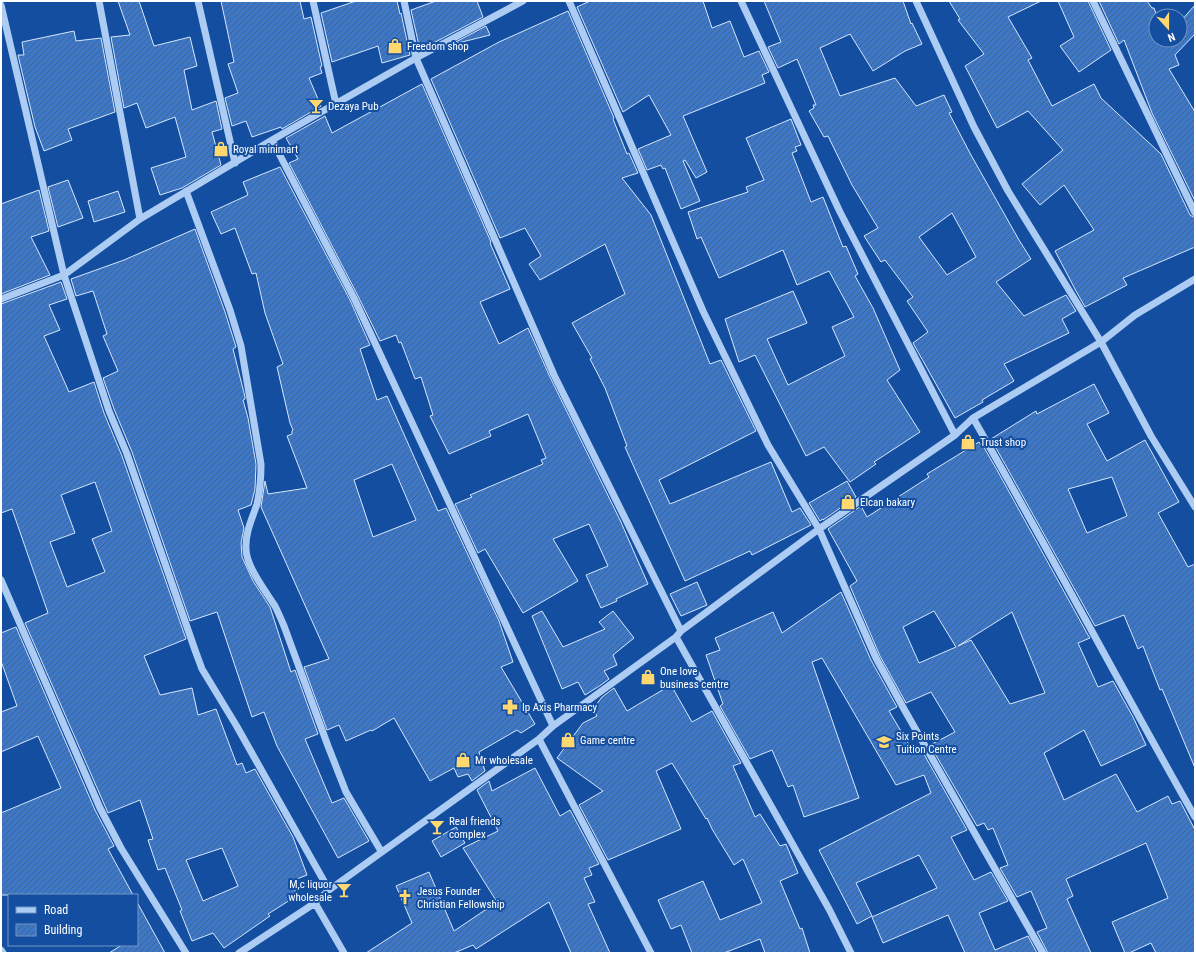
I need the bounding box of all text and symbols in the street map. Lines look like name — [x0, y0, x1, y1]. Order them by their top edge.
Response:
north arrow — [1148, 8, 1188, 48]
text: N — [1166, 30, 1177, 44]
shop icon: Freedom shop — [386, 37, 404, 55]
place label: Freedom shop — [407, 40, 469, 53]
bar icon: Dezaya Pub — [307, 97, 325, 115]
place label: Dezaya Pub — [328, 100, 379, 113]
shop icon: Royal minimart — [212, 140, 230, 158]
place label: Royal minimart — [233, 143, 298, 156]
shop icon: Trust shop — [959, 433, 977, 451]
place label: Trust shop — [980, 436, 1026, 449]
shop icon: Elcan bakary — [839, 493, 857, 511]
place label: Elcan bakary — [860, 496, 916, 509]
place label: One love business centre — [660, 665, 729, 691]
shop icon: One love business centre — [639, 668, 657, 686]
pharmacy icon: Ip Axis Pharmacy — [501, 698, 519, 716]
place label: Ip Axis Pharmacy — [522, 701, 598, 714]
place label: Six Points Tuition Centre — [896, 730, 957, 756]
shop icon: Game centre — [559, 731, 577, 749]
school or university icon: Six Points Tuition Centre — [875, 733, 893, 751]
place label: Game centre — [580, 734, 635, 747]
shop icon: Mr wholesale — [454, 751, 472, 769]
place label: Mr wholesale — [475, 754, 533, 767]
place label: Real friends complex — [449, 815, 501, 841]
bar icon: Real friends complex — [428, 818, 446, 836]
place label: M,c liquor wholesale — [288, 878, 333, 904]
bar icon: M,c liquor wholesale — [335, 881, 353, 899]
place label: Jesus Founder Christian Fellowship — [417, 885, 505, 911]
church icon: Jesus Founder Christian Fellowship — [396, 888, 414, 906]
legend — [8, 894, 138, 946]
text: Road — [44, 903, 68, 917]
text: Building — [44, 923, 82, 937]

